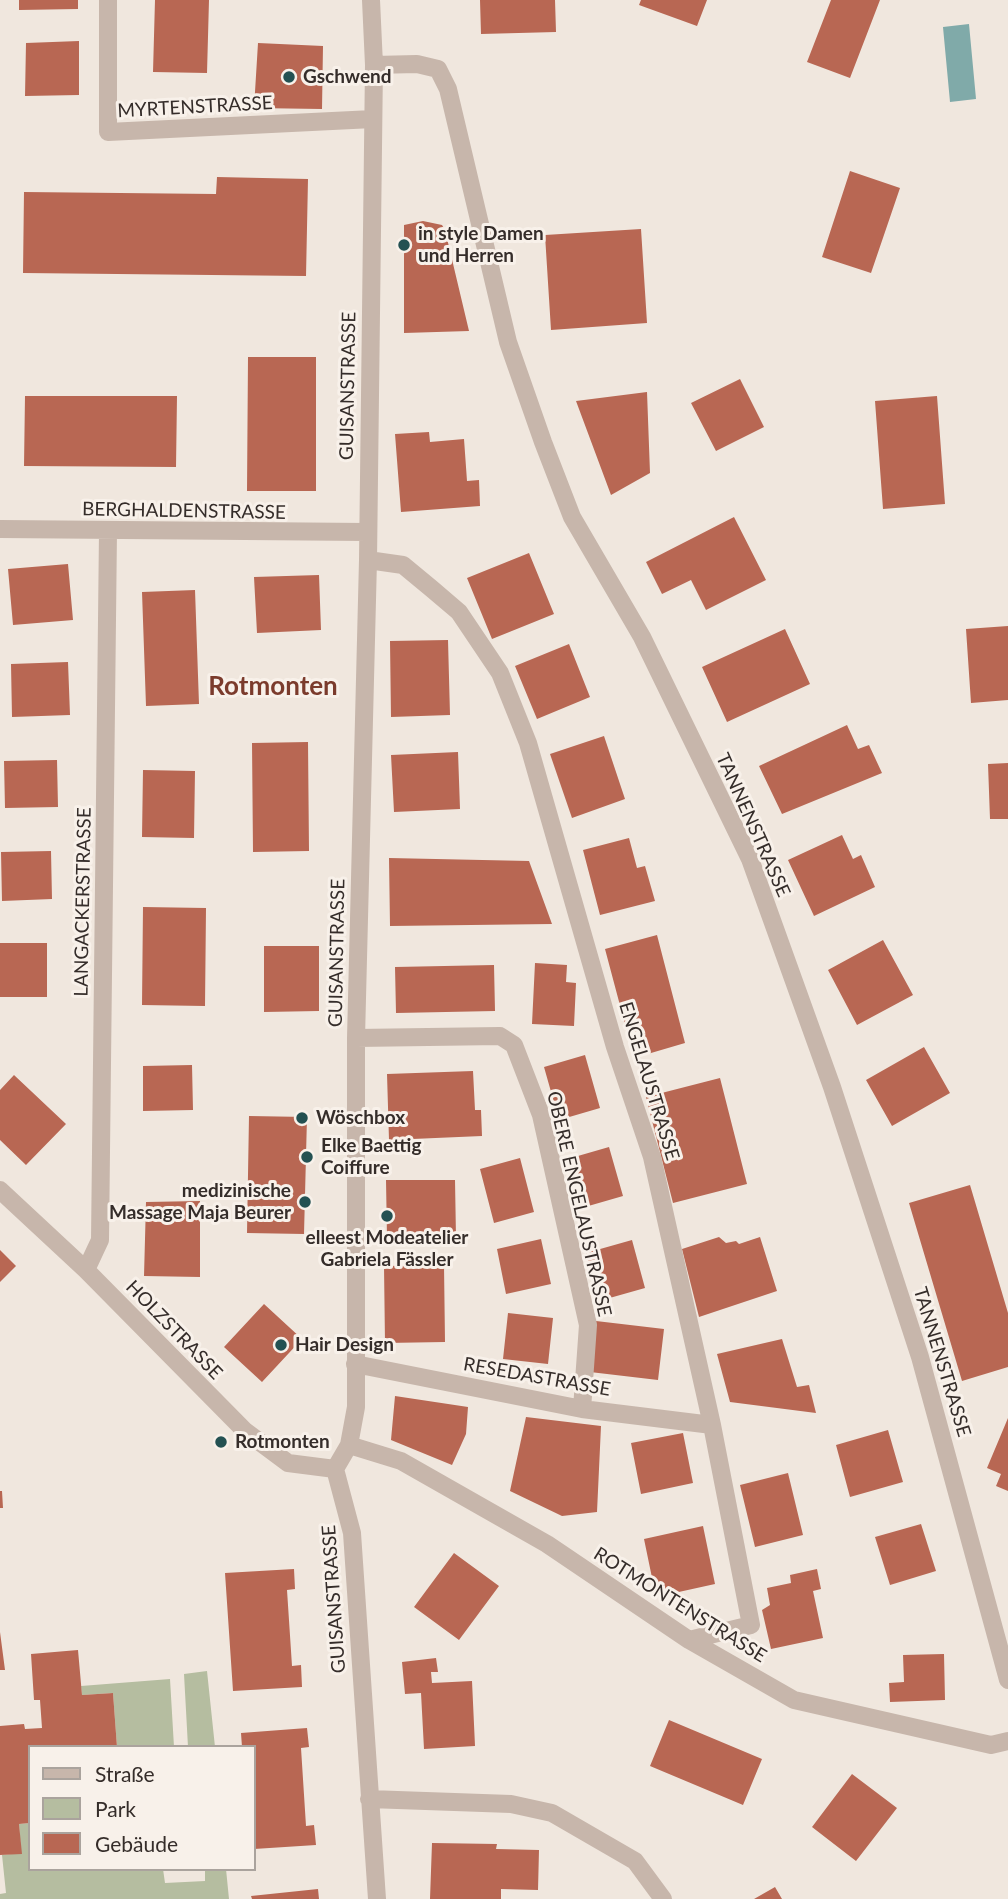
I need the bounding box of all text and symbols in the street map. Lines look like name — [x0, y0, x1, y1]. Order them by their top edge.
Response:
place label: Gschwend — [303, 66, 392, 88]
marker: Gschwend — [281, 69, 297, 85]
street label: MYRTENSTRASSE — [117, 92, 273, 122]
place label: in style Damen und Herren — [418, 223, 544, 267]
marker: in style Damen und Herren — [396, 237, 412, 253]
street label: GUISANSTRASSE — [335, 312, 361, 460]
street label: BERGHALDENSTRASSE — [82, 498, 286, 524]
district label: Rotmonten — [208, 671, 338, 703]
street label: TANNENSTRASSE — [711, 750, 795, 900]
street label: LANGACKERSTRASSE — [70, 807, 96, 997]
street label: GUISANSTRASSE — [324, 879, 350, 1027]
street label: ENGELAUSTRASSE — [614, 999, 684, 1163]
street label: OBERE ENGELAUSTRASSE — [542, 1089, 616, 1319]
place label: Wöschbox — [316, 1107, 405, 1129]
marker: Wöschbox — [294, 1110, 310, 1126]
place label: Elke Baettig Coiffure — [321, 1135, 421, 1179]
marker: Elke Baettig Coiffure — [299, 1149, 315, 1165]
place label: medizinische Massage Maja Beurer — [109, 1180, 291, 1224]
marker: medizinische Massage Maja Beurer — [297, 1194, 313, 1210]
marker: elleest Modeatelier Gabriela Fässler — [379, 1208, 395, 1224]
place label: elleest Modeatelier Gabriela Fässler — [306, 1227, 468, 1271]
street label: HOLZSTRASSE — [121, 1276, 227, 1384]
street label: TANNENSTRASSE — [908, 1284, 976, 1440]
place label: Hair Design — [295, 1334, 394, 1356]
marker: Hair Design — [273, 1337, 289, 1353]
street label: RESEDASTRASSE — [462, 1353, 612, 1401]
place label: Rotmonten — [235, 1431, 330, 1453]
marker: Rotmonten — [213, 1434, 229, 1450]
street label: GUISANSTRASSE — [317, 1524, 351, 1674]
street label: ROTMONTENSTRASSE — [589, 1542, 771, 1668]
legend — [28, 1745, 256, 1871]
text: Straße — [95, 1761, 155, 1786]
text: Park — [95, 1796, 136, 1821]
text: Gebäude — [95, 1831, 178, 1856]

